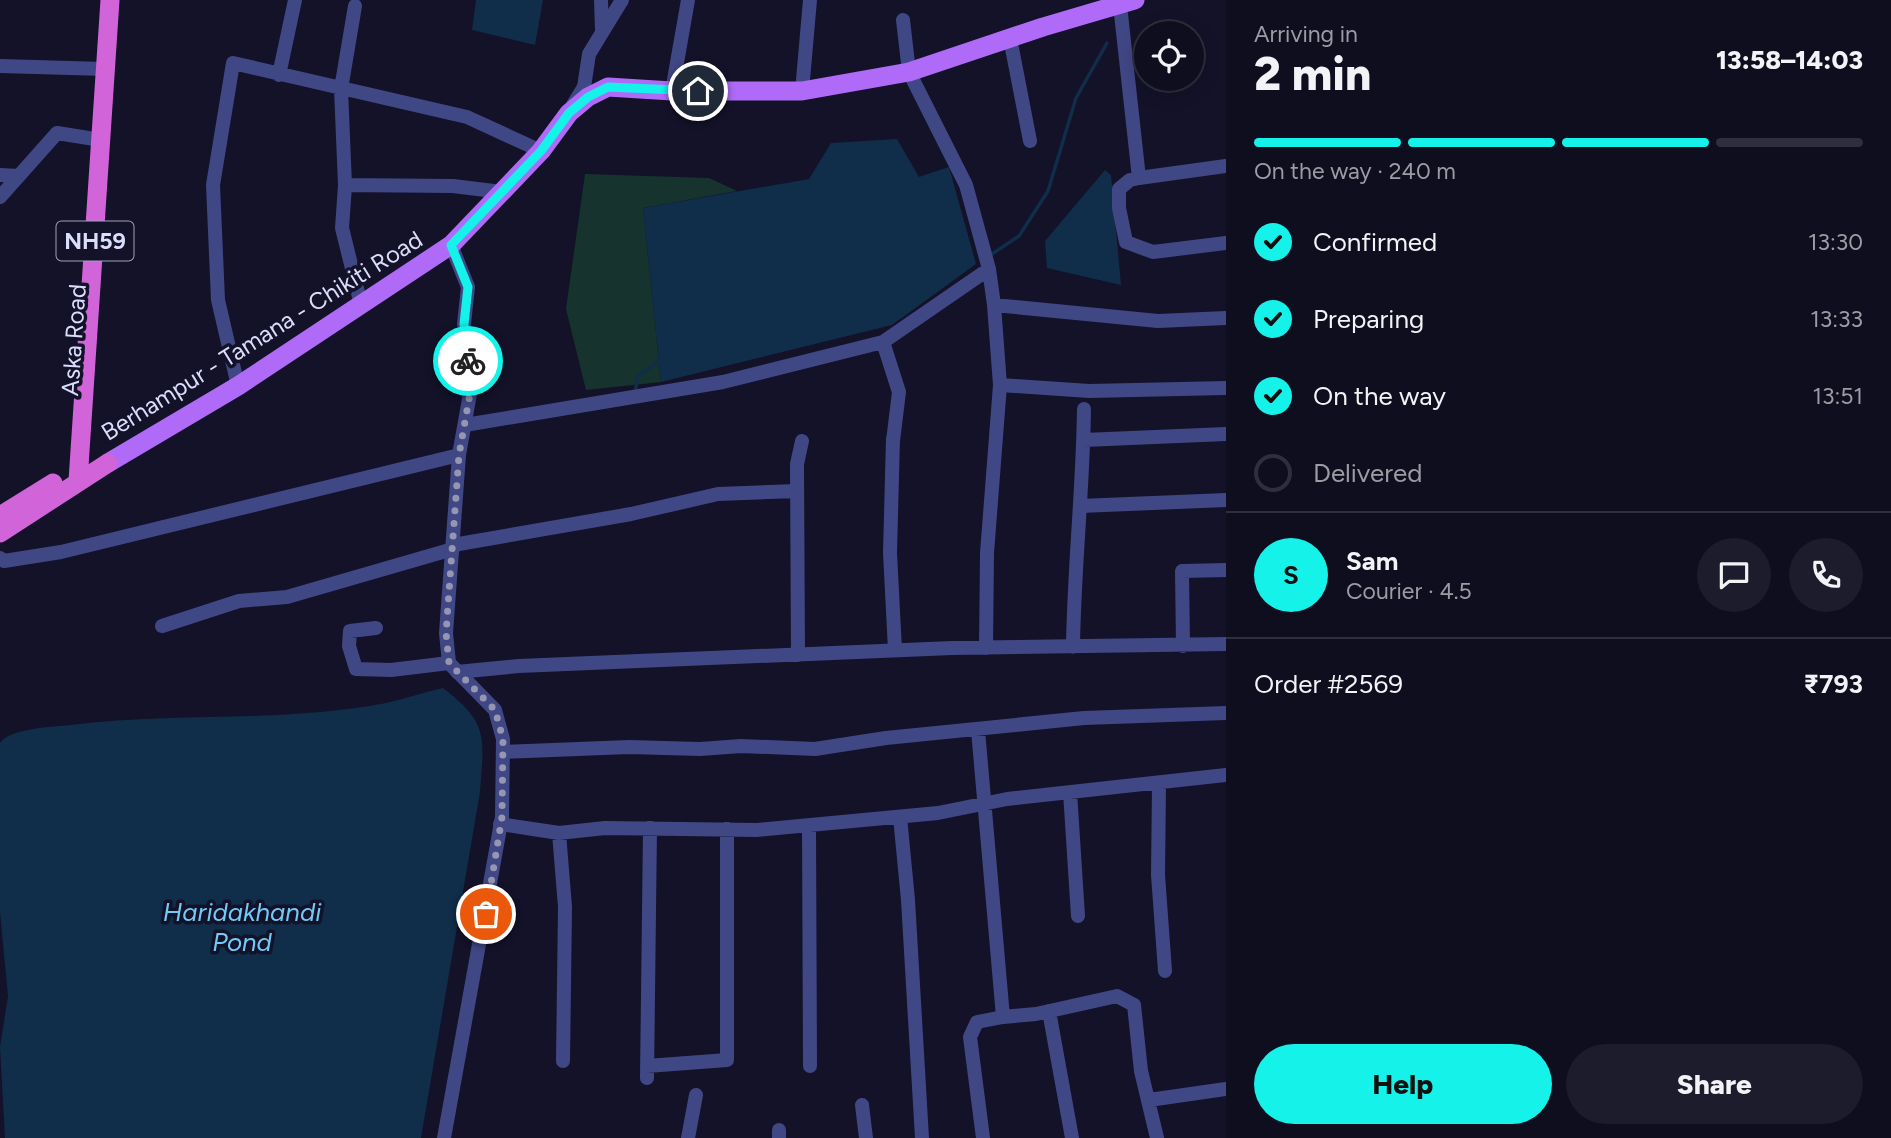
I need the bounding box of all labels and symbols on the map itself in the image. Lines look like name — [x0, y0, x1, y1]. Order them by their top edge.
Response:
pin — [668, 61, 728, 121]
road number: NH59 — [56, 222, 134, 260]
street label: Berhampur - Tamana - Chikiti Road — [96, 224, 428, 447]
street label: Aska Road — [55, 283, 92, 397]
courier — [433, 326, 503, 396]
pin — [456, 884, 516, 944]
water label: Haridakhandi Pond — [163, 896, 322, 958]

